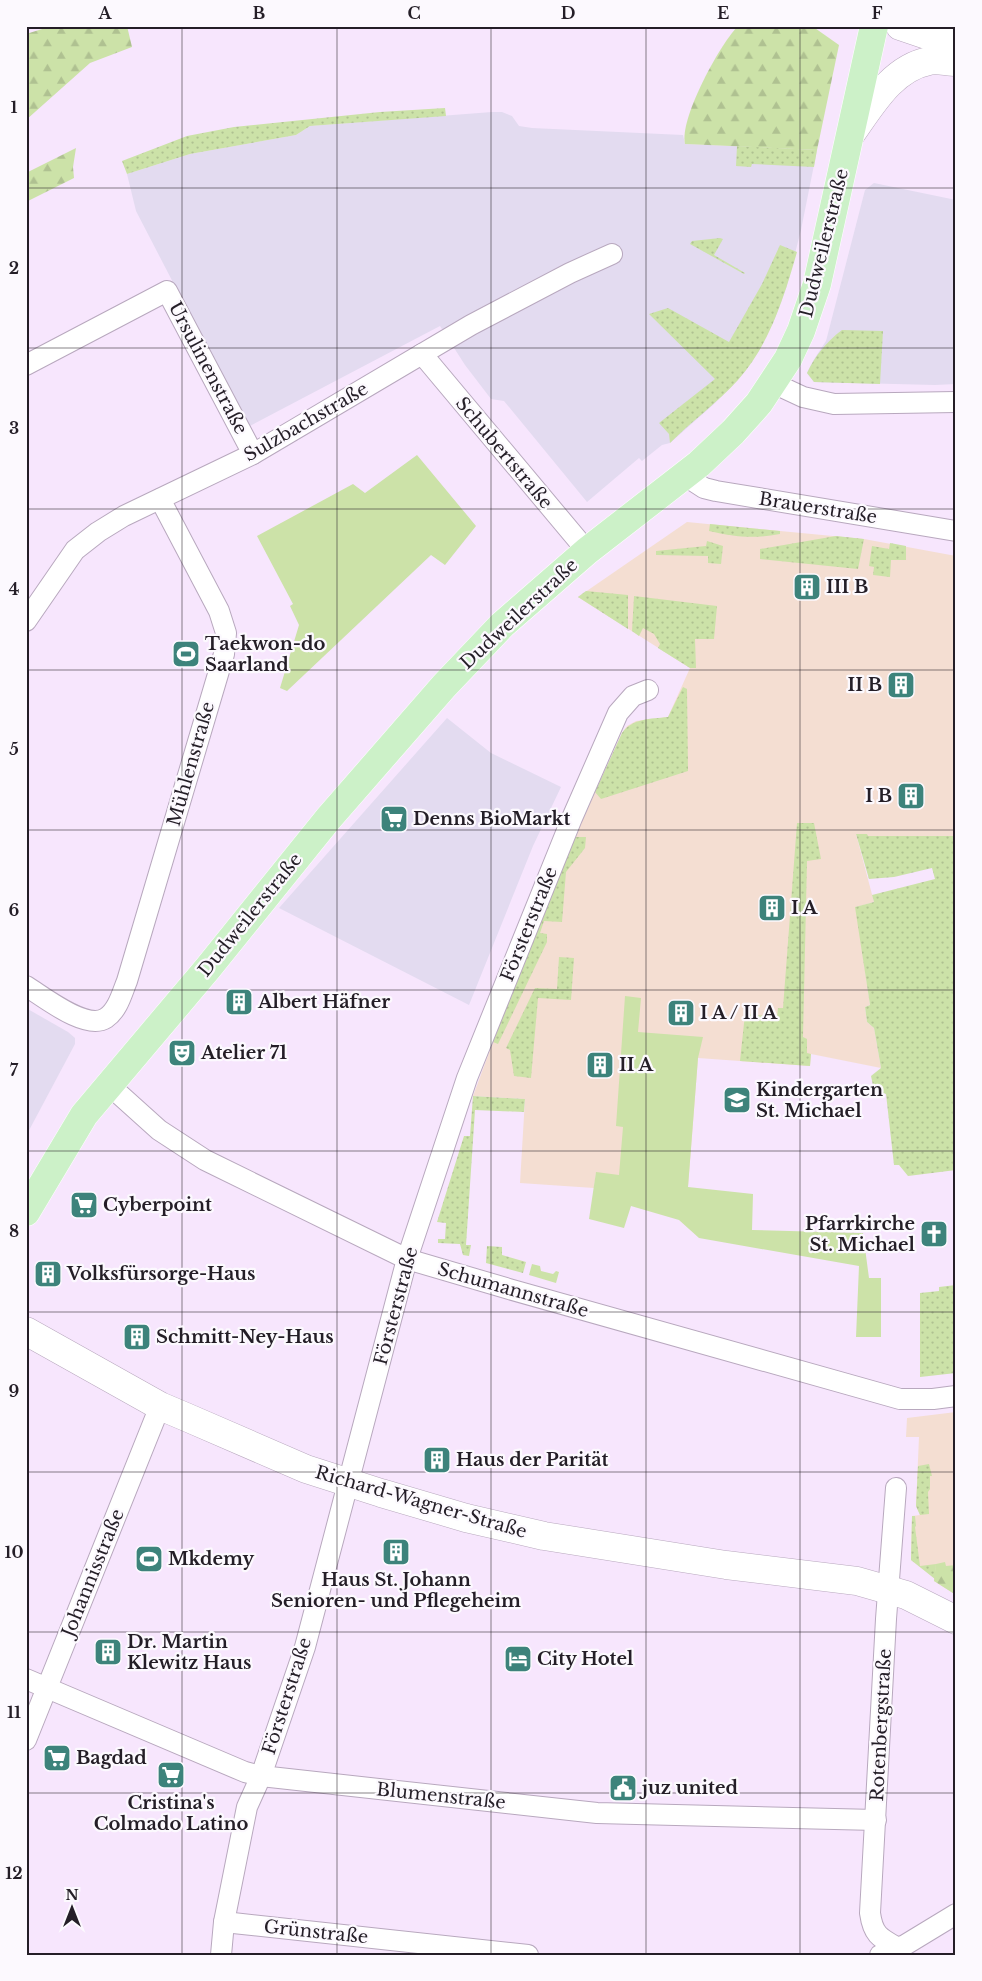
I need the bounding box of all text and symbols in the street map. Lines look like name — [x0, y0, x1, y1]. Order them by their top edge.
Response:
text: A — [98, 3, 113, 23]
text: B — [253, 3, 266, 23]
text: C — [407, 3, 421, 23]
text: D — [561, 3, 575, 23]
text: E — [717, 3, 729, 23]
text: F — [871, 3, 883, 23]
text: 1 — [11, 97, 18, 117]
street label: Dudweilerstraße — [795, 166, 853, 320]
text: 2 — [9, 258, 19, 278]
street label: Ursulinenstraße — [164, 298, 252, 438]
street label: Sulzbachstraße — [240, 378, 372, 466]
street label: Schubertstraße — [451, 393, 557, 513]
text: 3 — [9, 418, 19, 438]
street label: Brauerstraße — [757, 488, 879, 528]
street label: Dudweilerstraße — [456, 554, 582, 674]
building icon: III B — [792, 572, 822, 602]
place label: III B — [826, 576, 868, 598]
text: 4 — [9, 579, 19, 599]
place label: Taekwon-do Saarland — [205, 633, 326, 676]
sports icon: Taekwon-do Saarland — [171, 639, 201, 669]
building icon: II B — [886, 670, 916, 700]
place label: II B — [847, 674, 882, 696]
street label: Mühlenstraße — [163, 699, 219, 829]
text: 5 — [9, 739, 19, 759]
building icon: I B — [896, 781, 926, 811]
place label: I B — [865, 785, 892, 807]
supermarket icon: Denns BioMarkt — [379, 804, 409, 834]
place label: Denns BioMarkt — [413, 808, 571, 830]
street label: Dudweilerstraße — [194, 849, 306, 981]
street label: Försterstraße — [496, 863, 562, 985]
building icon: I A — [757, 893, 787, 923]
place label: I A — [791, 897, 819, 919]
text: 6 — [9, 900, 20, 920]
building icon: Albert Häfner — [224, 987, 254, 1017]
place label: Albert Häfner — [257, 991, 390, 1013]
building icon: I A / II A — [666, 998, 696, 1028]
place label: I A / II A — [700, 1002, 779, 1024]
theatre icon: Atelier 71 — [167, 1038, 197, 1068]
place label: Atelier 71 — [200, 1042, 287, 1064]
building icon: II A — [585, 1050, 615, 1080]
place label: II A — [619, 1054, 655, 1076]
text: 7 — [10, 1060, 19, 1080]
place label: Kindergarten St. Michael — [756, 1079, 883, 1122]
school or university icon: Kindergarten St. Michael — [722, 1085, 752, 1115]
supermarket icon: Cyberpoint — [69, 1190, 99, 1220]
place label: Cyberpoint — [103, 1194, 212, 1216]
place label: Pfarrkirche St. Michael — [805, 1213, 916, 1256]
church icon: Pfarrkirche St. Michael — [919, 1219, 949, 1249]
text: 8 — [9, 1221, 19, 1241]
street label: Försterstraße — [370, 1244, 422, 1368]
street label: Schumannstraße — [435, 1258, 591, 1322]
building icon: Volksfürsorge-Haus — [33, 1259, 63, 1289]
place label: Volksfürsorge-Haus — [66, 1263, 255, 1285]
building icon: Schmitt-Ney-Haus — [122, 1322, 152, 1352]
place label: Schmitt-Ney-Haus — [156, 1326, 334, 1348]
text: 9 — [9, 1381, 20, 1401]
building icon: Haus der Parität — [422, 1445, 452, 1475]
place label: Haus der Parität — [456, 1449, 608, 1471]
street label: Richard-Wagner-Straße — [313, 1461, 529, 1543]
street label: Johannisstraße — [57, 1506, 129, 1642]
building icon: Haus St. Johann Senioren- und Pflegeheim — [381, 1537, 411, 1567]
text: 10 — [4, 1542, 24, 1562]
sports icon: Mkdemy — [134, 1544, 164, 1574]
place label: Mkdemy — [168, 1548, 255, 1570]
place label: Haus St. Johann Senioren- und Pflegeheim — [271, 1569, 521, 1612]
place label: Dr. Martin Klewitz Haus — [127, 1631, 251, 1674]
street label: Försterstraße — [258, 1635, 316, 1757]
building icon: Dr. Martin Klewitz Haus — [93, 1637, 123, 1667]
hotel icon: City Hotel — [503, 1644, 533, 1674]
place label: City Hotel — [537, 1648, 634, 1670]
street label: Rotenbergstraße — [866, 1648, 896, 1802]
text: 11 — [7, 1702, 21, 1722]
supermarket icon: Bagdad — [42, 1743, 72, 1773]
place label: Bagdad — [76, 1747, 147, 1769]
supermarket icon: Cristina's Colmado Latino — [156, 1760, 186, 1790]
public building icon: juz united — [608, 1773, 638, 1803]
place label: juz united — [639, 1777, 738, 1799]
street label: Blumenstraße — [375, 1778, 507, 1814]
place label: Cristina's Colmado Latino — [94, 1792, 248, 1835]
text: 12 — [5, 1863, 23, 1883]
north arrow — [48, 1884, 98, 1934]
text: N — [65, 1886, 79, 1904]
street label: Grünstraße — [263, 1916, 369, 1948]

